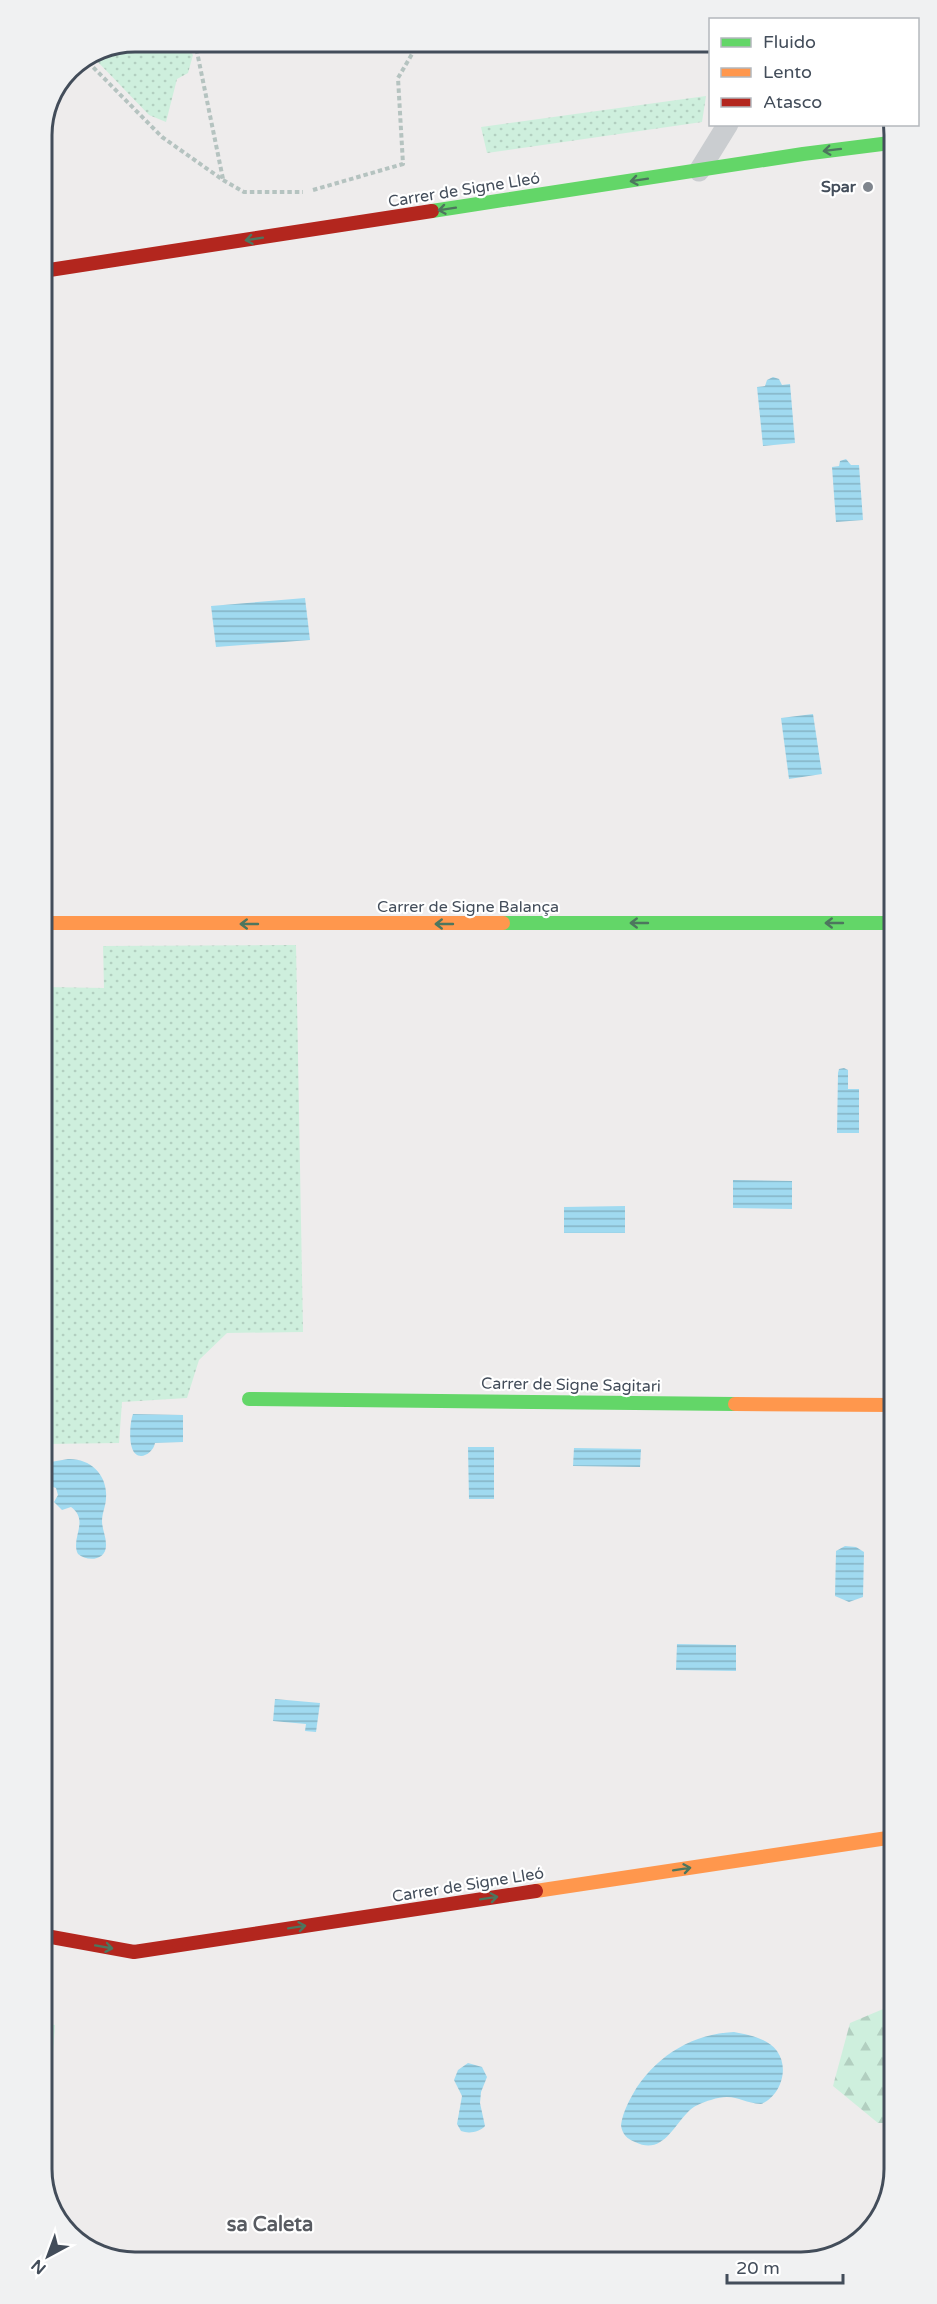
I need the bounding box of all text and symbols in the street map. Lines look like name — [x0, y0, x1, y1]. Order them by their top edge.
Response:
legend — [709, 18, 919, 126]
text: Fluido — [763, 31, 816, 53]
text: Lento — [763, 61, 812, 83]
text: Atasco — [763, 91, 822, 113]
one-way arrow — [823, 145, 843, 156]
street label: Carrer de Signe Lleó — [387, 168, 541, 212]
one-way arrow — [630, 175, 650, 186]
place label: Spar — [821, 177, 857, 197]
marker: Spar — [861, 180, 875, 194]
one-way arrow — [437, 204, 457, 215]
one-way arrow — [245, 233, 264, 244]
street label: Carrer de Signe Balança — [377, 897, 559, 917]
one-way arrow — [629, 917, 649, 929]
one-way arrow — [824, 917, 844, 929]
one-way arrow — [239, 918, 259, 930]
one-way arrow — [434, 918, 454, 930]
street label: Carrer de Signe Sagitari — [481, 1373, 661, 1397]
street label: Carrer de Signe Lleó — [391, 1863, 545, 1907]
one-way arrow — [672, 1864, 692, 1875]
one-way arrow — [479, 1893, 499, 1904]
one-way arrow — [286, 1922, 306, 1933]
one-way arrow — [94, 1942, 113, 1953]
district label: sa Caleta — [227, 2213, 313, 2237]
north arrow — [18, 2226, 78, 2286]
scale bar — [727, 2247, 842, 2285]
text: N — [27, 2255, 50, 2278]
text: 20 m — [736, 2257, 780, 2279]

